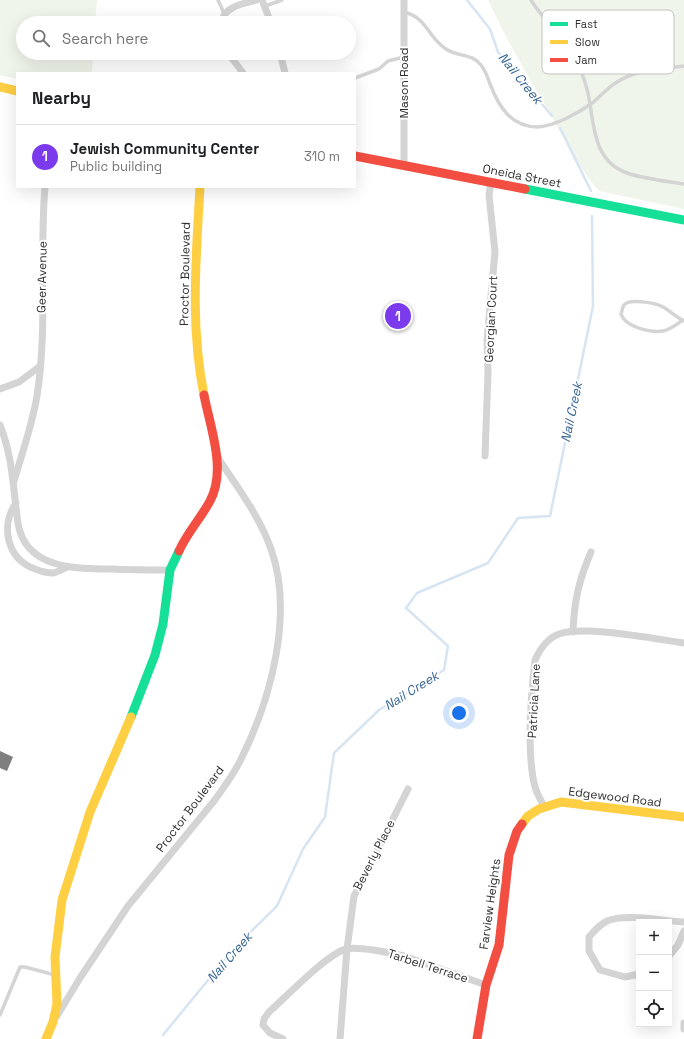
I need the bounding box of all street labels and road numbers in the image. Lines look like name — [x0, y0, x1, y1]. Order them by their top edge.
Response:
street label: Mason Road — [396, 48, 412, 118]
street label: Oneida Street — [481, 161, 563, 191]
street label: Proctor Boulevard — [176, 222, 194, 326]
street label: Geer Avenue — [33, 241, 51, 313]
street label: Georgian Court — [481, 275, 501, 363]
street label: Patricia Lane — [524, 663, 544, 739]
street label: Proctor Boulevard — [152, 763, 228, 855]
street label: Edgewood Road — [567, 783, 663, 811]
street label: Beverly Place — [349, 817, 399, 893]
street label: Farview Heights — [476, 858, 504, 950]
street label: Tarbell Terrace — [386, 945, 470, 987]

